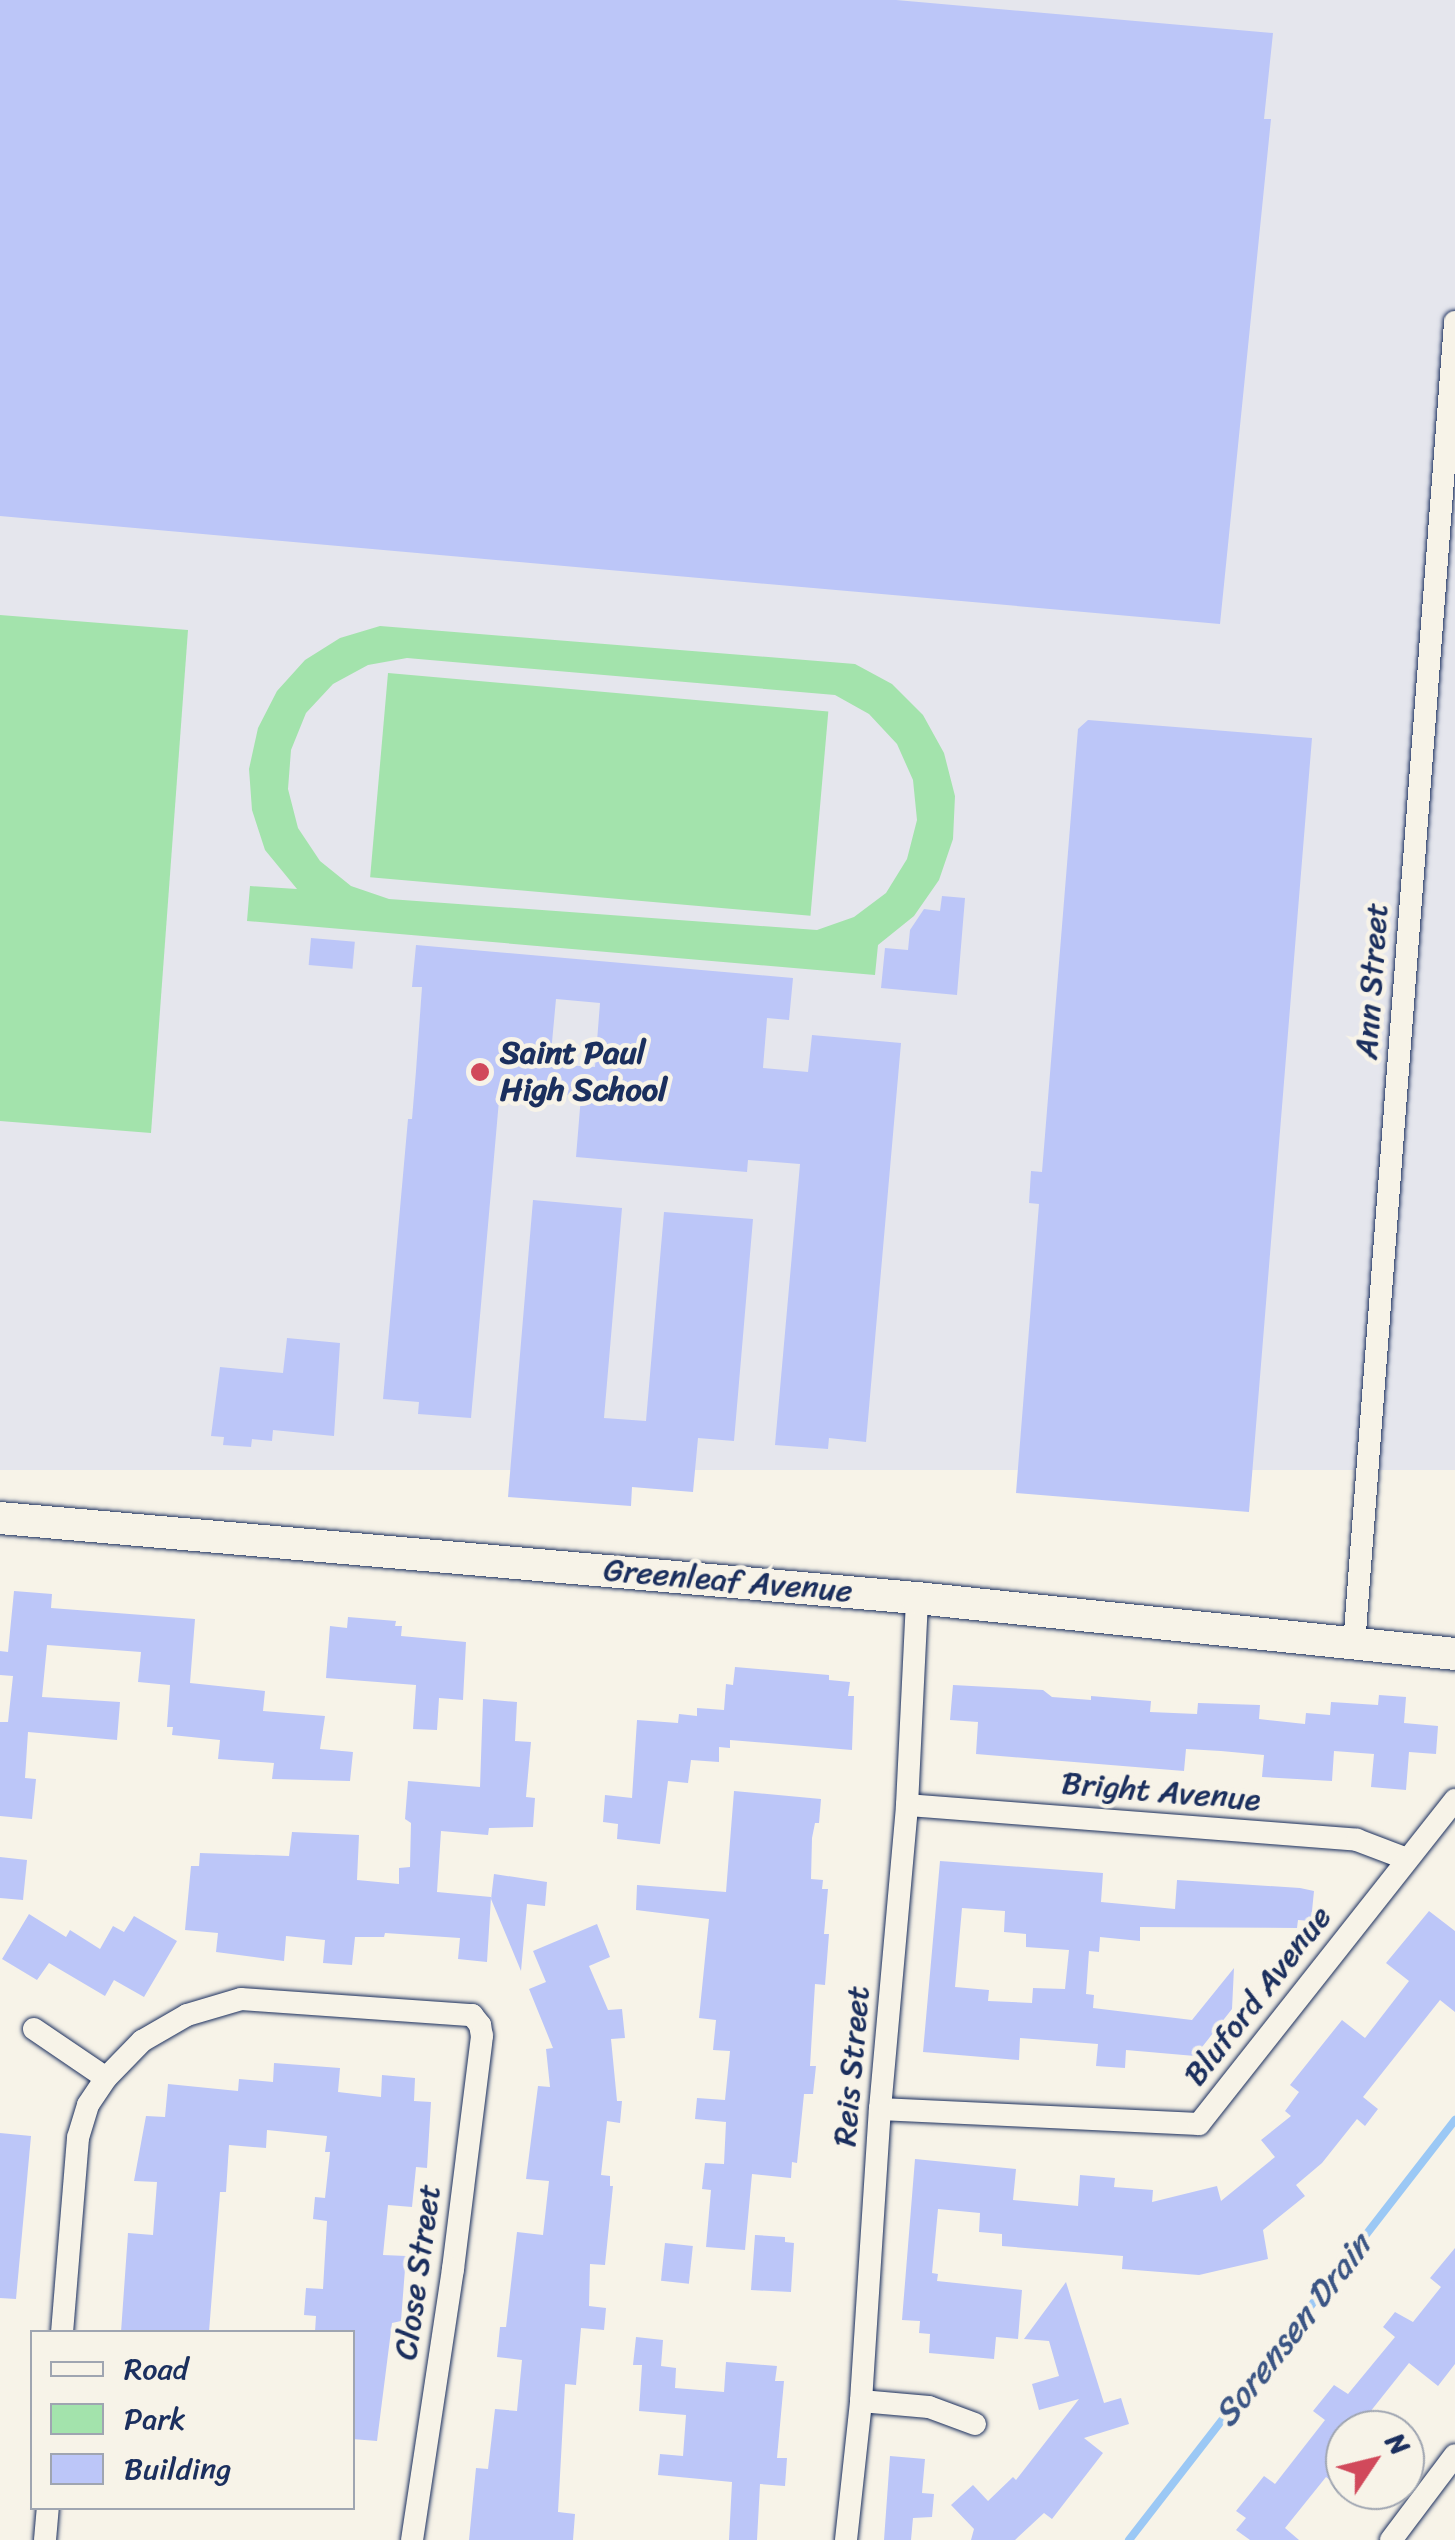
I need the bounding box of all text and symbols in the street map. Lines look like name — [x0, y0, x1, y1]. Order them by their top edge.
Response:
street label: Ann Street — [1347, 901, 1397, 1061]
place label: Saint Paul High School — [500, 1035, 667, 1110]
marker: Saint Paul High School — [469, 1061, 491, 1083]
street label: Greenleaf Avenue — [603, 1551, 853, 1611]
street label: Bright Avenue — [1060, 1764, 1262, 1820]
street label: Bluford Avenue — [1176, 1899, 1340, 2093]
street label: Reis Street — [826, 1984, 878, 2148]
street label: Close Street — [387, 2181, 449, 2363]
water label: Sorensen Drain — [1204, 2226, 1380, 2434]
legend — [30, 2330, 355, 2510]
text: Road — [124, 2342, 188, 2396]
text: Park — [124, 2392, 186, 2446]
north arrow — [1325, 2410, 1425, 2510]
text: N — [1373, 2422, 1424, 2466]
text: Building — [124, 2442, 231, 2496]

